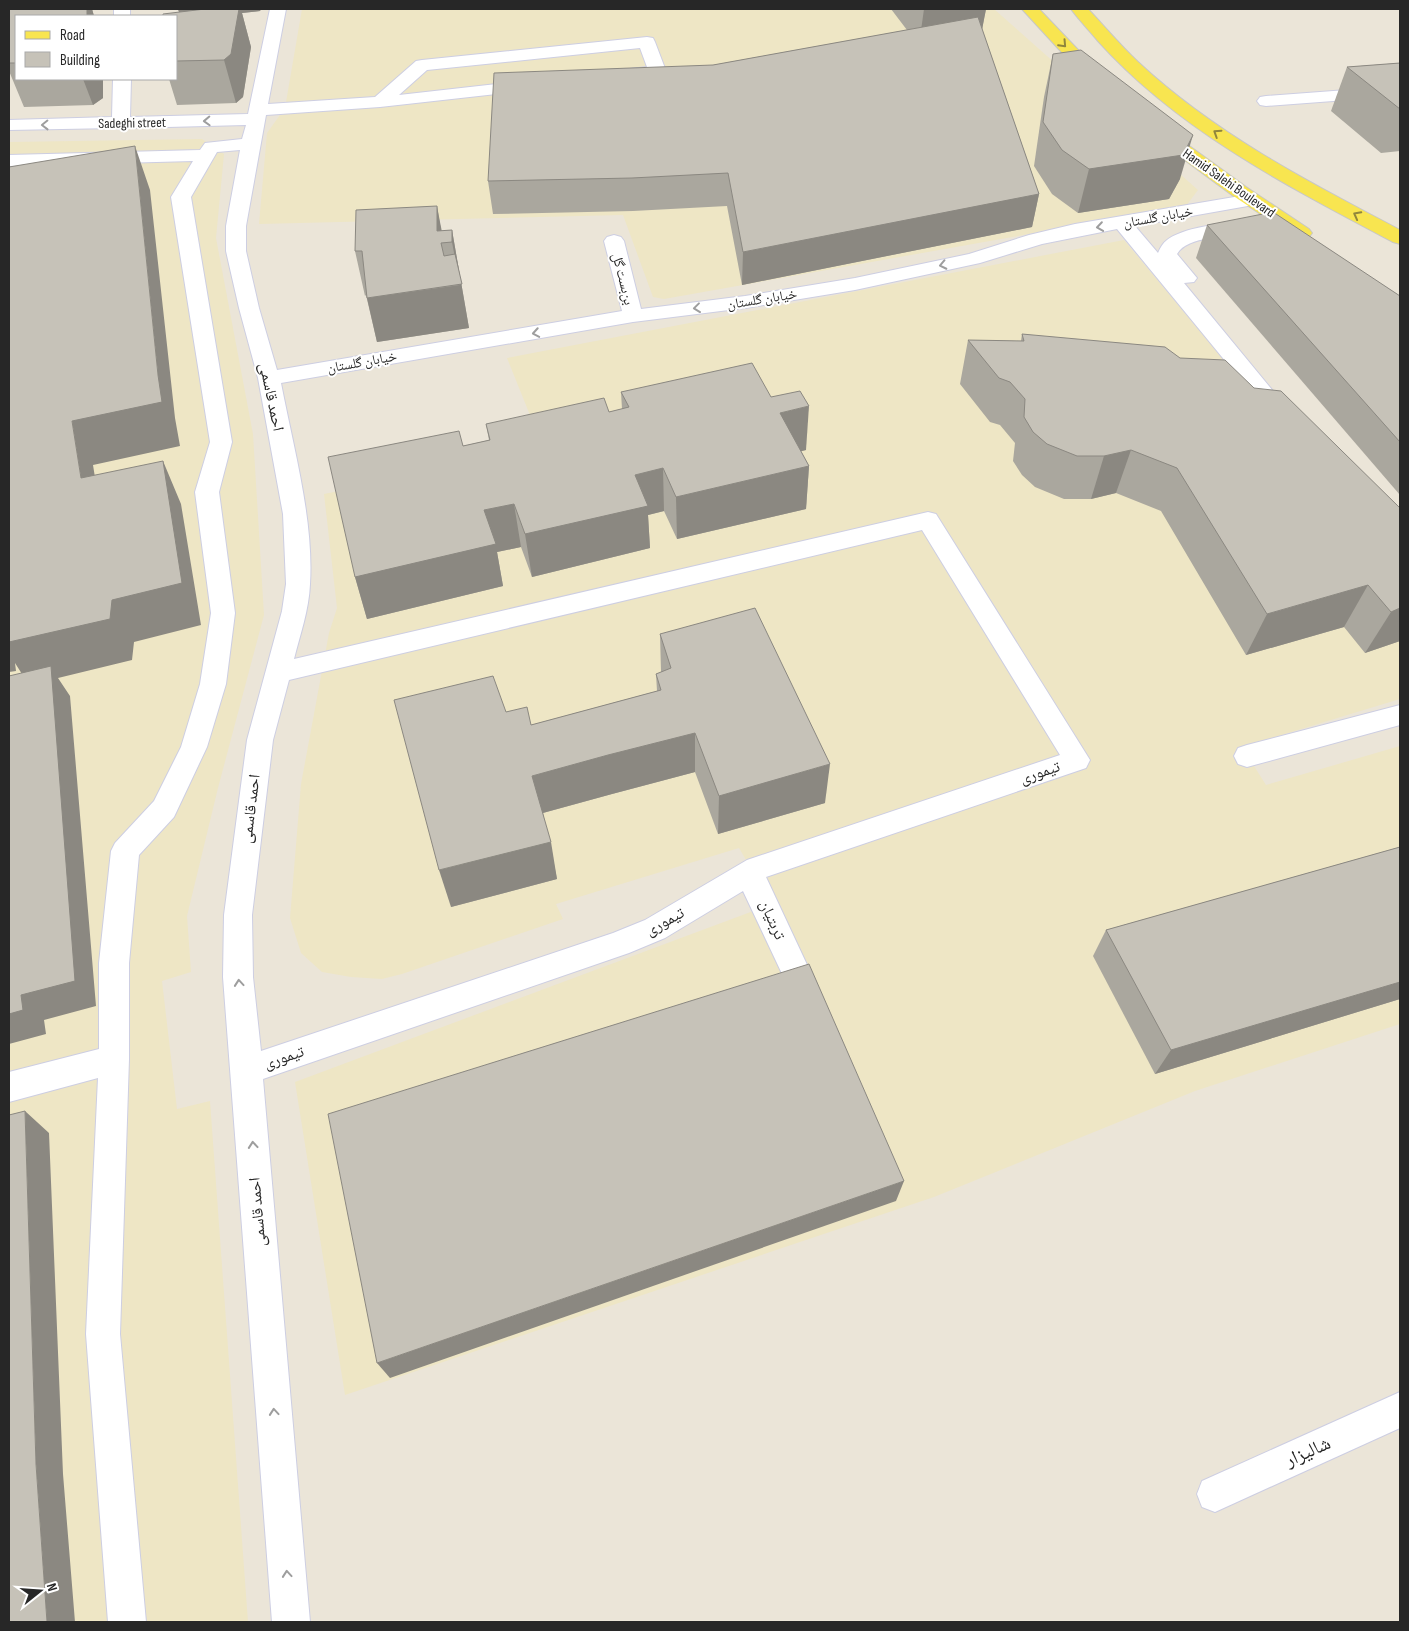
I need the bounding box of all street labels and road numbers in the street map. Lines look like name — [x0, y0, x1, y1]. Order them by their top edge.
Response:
street label: Sadeghi street — [98, 114, 166, 132]
street label: Hamid Salehi Boulevard — [1180, 145, 1279, 221]
street label: خیابان گلستان — [1122, 202, 1194, 232]
street label: بن‌‌بست گل — [608, 251, 638, 307]
street label: خیابان گلستان — [726, 285, 798, 313]
street label: خیابان گلستان — [326, 347, 398, 377]
street label: احمد قاسمی — [254, 361, 288, 433]
street label: تیموری — [1017, 757, 1063, 789]
street label: احمد قاسمی — [237, 773, 265, 845]
street label: تربتیان — [755, 897, 789, 943]
street label: تیموری — [642, 904, 688, 940]
street label: تیموری — [261, 1042, 307, 1074]
street label: احمد قاسمی — [246, 1176, 270, 1248]
street label: شالیزار — [1281, 1432, 1334, 1473]

